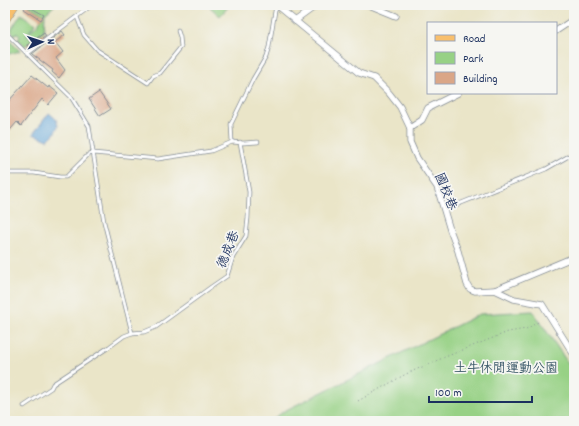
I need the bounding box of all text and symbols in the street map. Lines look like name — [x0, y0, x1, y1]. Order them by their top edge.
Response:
north arrow — [22, 22, 62, 62]
legend — [427, 22, 557, 94]
text: Road — [463, 31, 485, 48]
text: N — [42, 38, 58, 45]
text: Park — [463, 51, 484, 68]
text: Building — [463, 71, 498, 88]
street label: 國校巷 — [429, 170, 461, 214]
street label: 德成巷 — [213, 228, 245, 272]
park label: 土牛休閒運動公園 — [454, 360, 558, 379]
scale bar — [429, 378, 532, 404]
text: 100 m — [435, 385, 462, 402]

